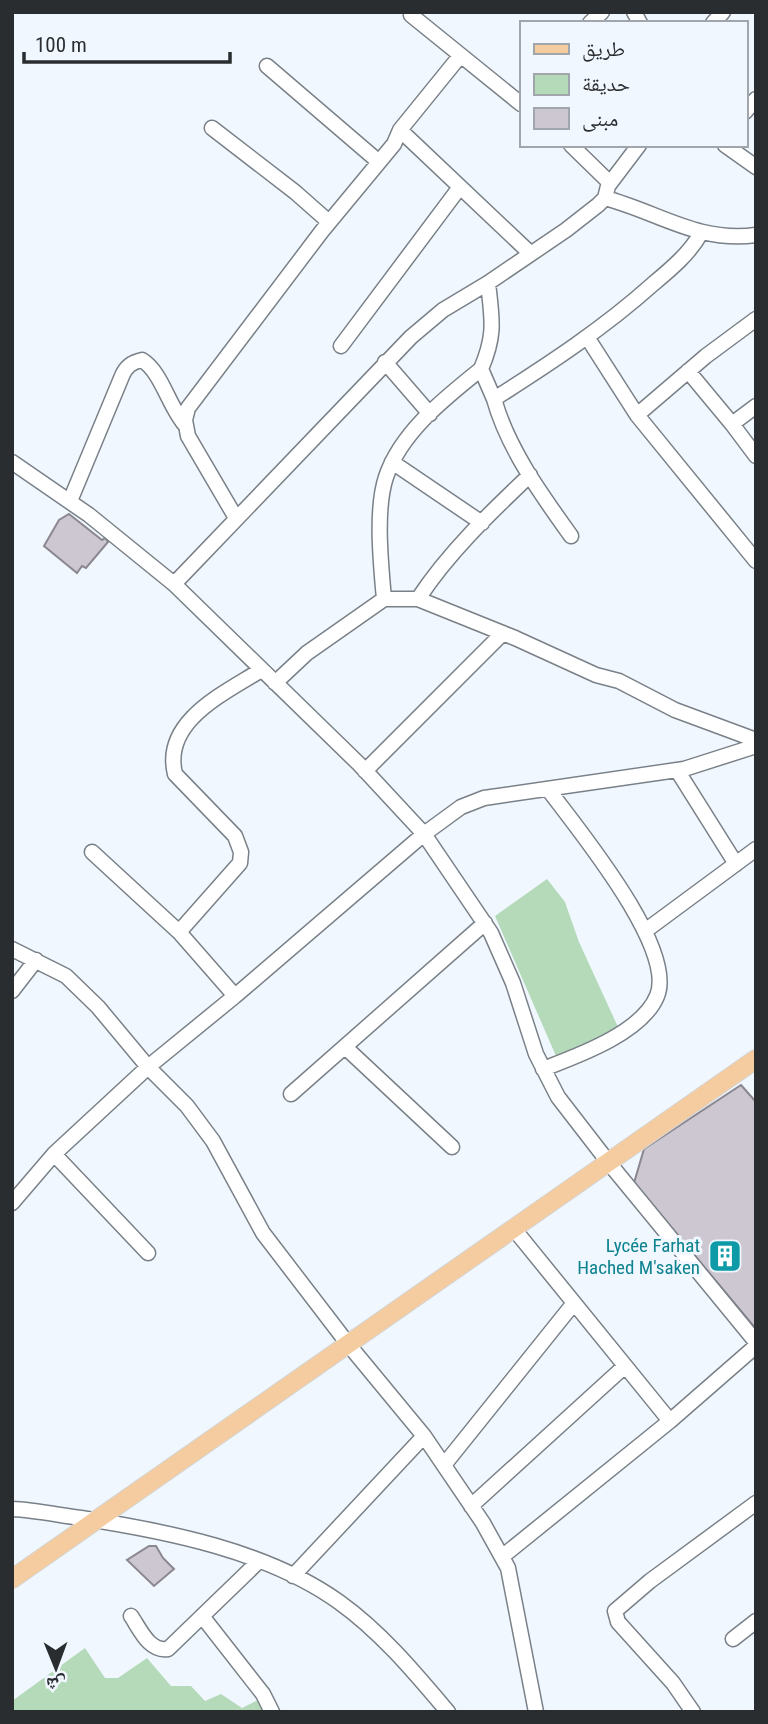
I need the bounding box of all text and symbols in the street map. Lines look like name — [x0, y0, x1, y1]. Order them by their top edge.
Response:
scale bar — [24, 21, 231, 65]
legend — [520, 21, 747, 147]
text: 100 m — [35, 33, 87, 57]
text: طريق — [582, 37, 625, 62]
text: حديقة — [582, 72, 630, 96]
text: مبنى — [582, 107, 618, 132]
place label: Lycée Farhat Hached M'saken — [577, 1234, 700, 1279]
building icon: Lycée Farhat Hached M'saken — [706, 1237, 744, 1275]
north arrow — [21, 1633, 91, 1703]
text: ش — [46, 1673, 67, 1696]

